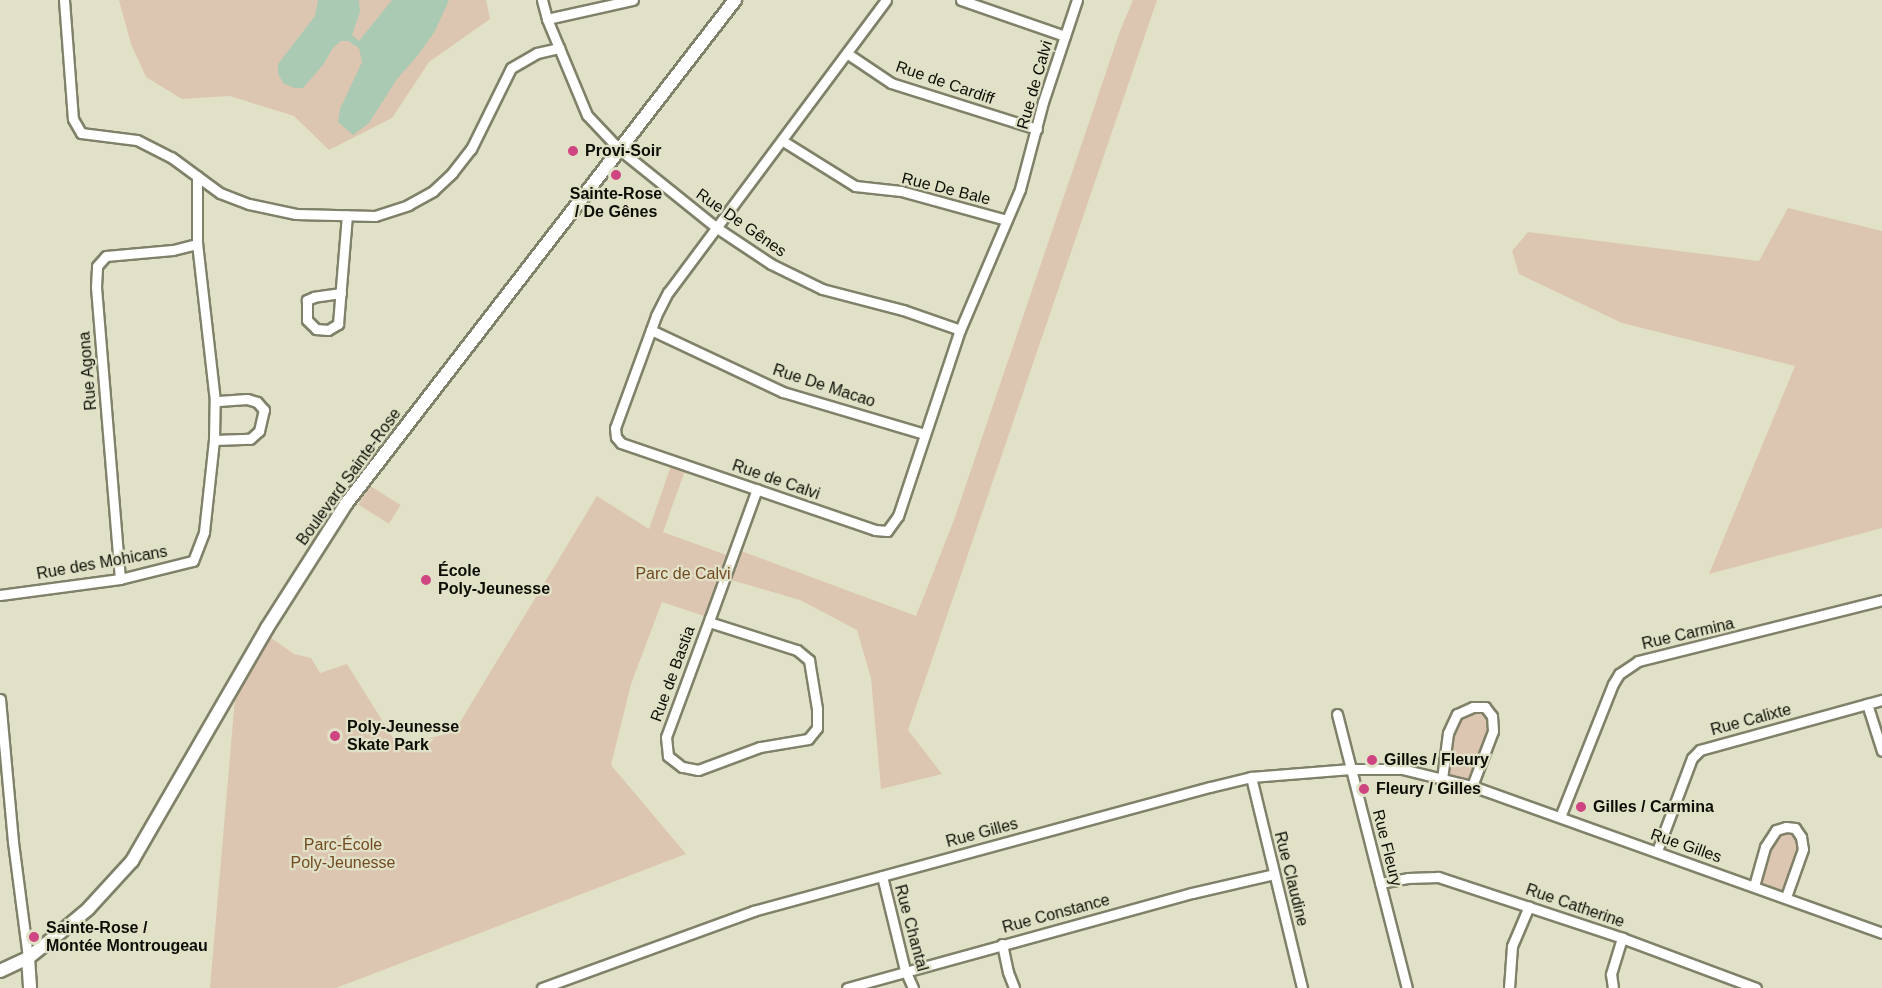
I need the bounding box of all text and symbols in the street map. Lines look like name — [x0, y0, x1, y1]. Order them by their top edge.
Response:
street label: Rue de Calvi — [1013, 38, 1057, 132]
street label: Rue de Cardiff — [893, 57, 997, 109]
place label: Provi-Soir — [585, 141, 661, 161]
marker: Provi-Soir — [566, 144, 580, 158]
marker: Sainte-Rose / De Gênes — [609, 168, 623, 182]
street label: Rue De Bale — [900, 169, 992, 209]
place label: Sainte-Rose / De Gênes — [570, 184, 662, 222]
street label: Rue De Gênes — [692, 185, 790, 261]
street label: Rue Agona — [75, 330, 101, 412]
street label: Rue De Macao — [770, 360, 878, 412]
street label: Boulevard Sainte-Rose — [293, 405, 405, 549]
street label: Rue de Calvi — [730, 456, 822, 504]
street label: Rue des Mohicans — [35, 542, 169, 584]
place label: École Poly-Jeunesse — [438, 561, 550, 599]
park label: Parc de Calvi — [635, 564, 731, 584]
marker: École Poly-Jeunesse — [419, 573, 433, 587]
street label: Rue Carmina — [1640, 614, 1736, 654]
street label: Rue de Bastia — [647, 623, 699, 725]
street label: Rue Calixte — [1709, 700, 1793, 740]
place label: Poly-Jeunesse Skate Park — [347, 717, 459, 755]
marker: Poly-Jeunesse Skate Park — [328, 729, 342, 743]
place label: Gilles / Fleury — [1384, 750, 1489, 770]
marker: Gilles / Fleury — [1365, 753, 1379, 767]
place label: Fleury / Gilles — [1376, 779, 1481, 799]
marker: Fleury / Gilles — [1357, 782, 1371, 796]
place label: Gilles / Carmina — [1593, 797, 1714, 817]
marker: Gilles / Carmina — [1574, 800, 1588, 814]
street label: Rue Fleury — [1368, 808, 1406, 888]
street label: Rue Gilles — [944, 814, 1020, 852]
street label: Rue Gilles — [1648, 825, 1724, 867]
street label: Rue Claudine — [1270, 830, 1312, 928]
park label: Parc-École Poly-Jeunesse — [291, 835, 395, 873]
street label: Rue Catherine — [1523, 880, 1627, 932]
street label: Rue Chantal — [890, 883, 932, 973]
street label: Rue Constance — [1000, 890, 1112, 938]
place label: Sainte-Rose / Montée Montrougeau — [46, 918, 208, 956]
marker: Sainte-Rose / Montée Montrougeau — [27, 930, 41, 944]

